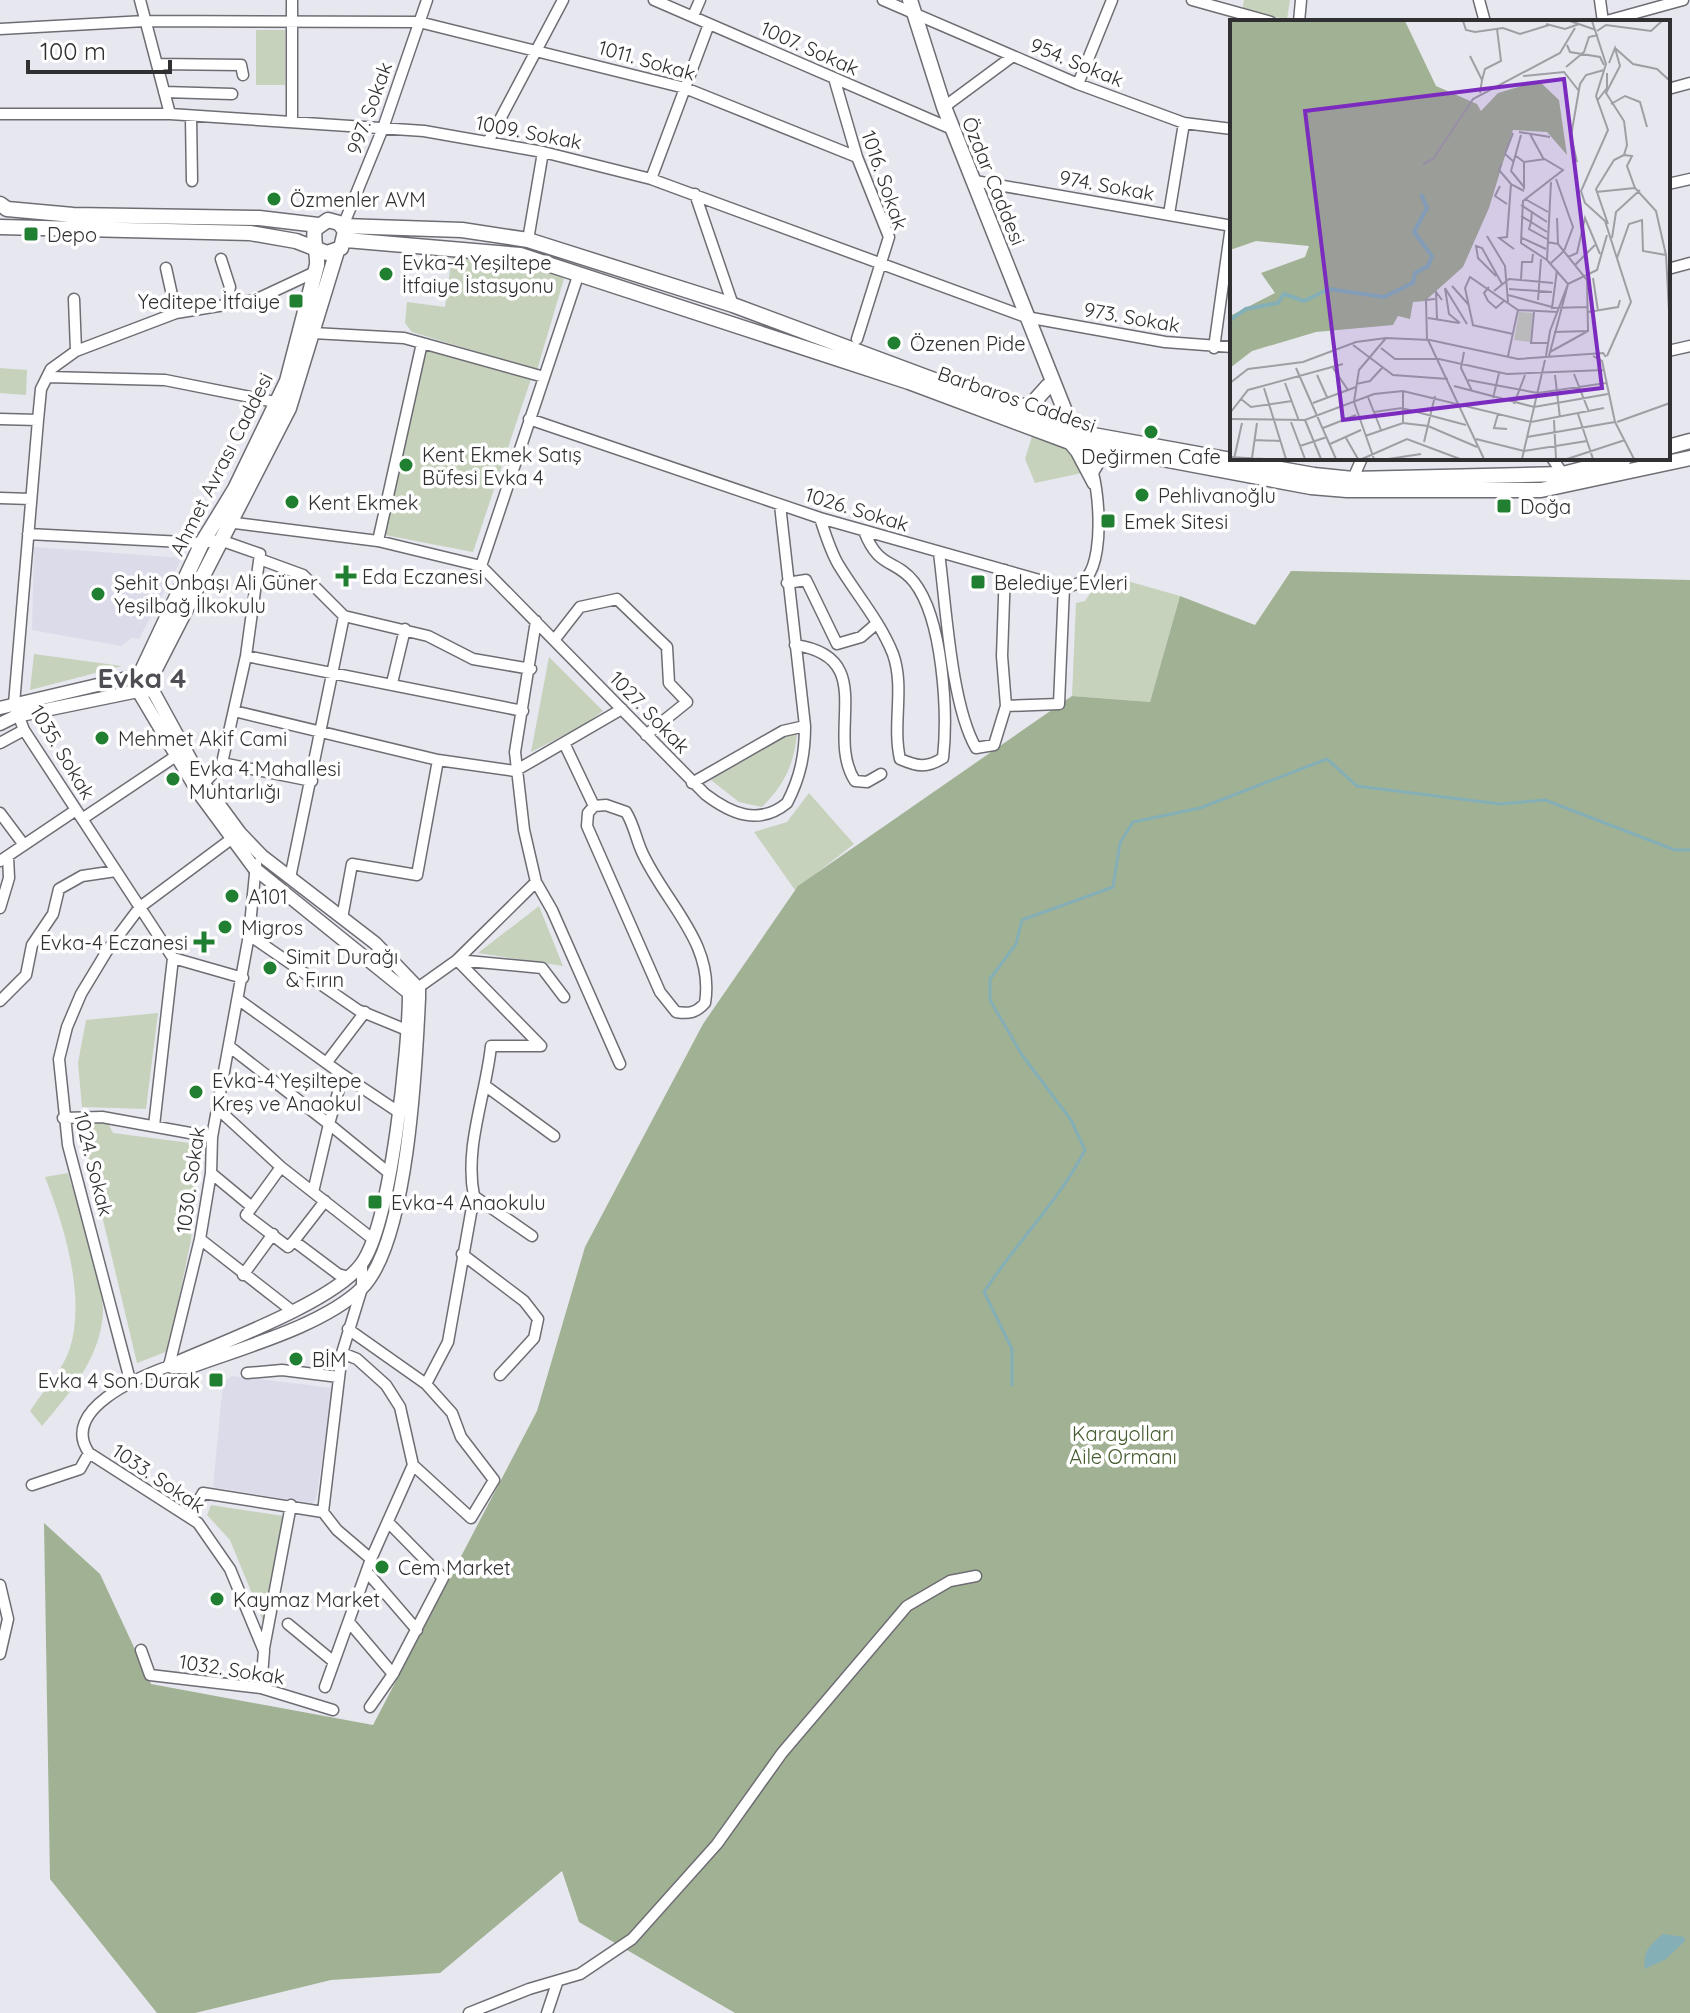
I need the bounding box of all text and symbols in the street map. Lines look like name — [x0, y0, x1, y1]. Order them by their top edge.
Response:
street label: 1007. Sokak — [757, 15, 863, 81]
inset map — [1230, 20, 1670, 460]
scale bar — [28, 24, 170, 74]
street label: 954. Sokak — [1027, 32, 1127, 92]
street label: 1011. Sokak — [596, 34, 698, 86]
text: 100 m — [40, 36, 106, 66]
street label: 997. Sokak — [341, 58, 397, 158]
street label: 1009. Sokak — [474, 109, 584, 155]
street label: Özdar Caddesi — [957, 113, 1031, 249]
street label: 1016. Sokak — [856, 127, 914, 233]
street label: 974. Sokak — [1057, 164, 1157, 206]
place label: Özmenler AVM — [290, 187, 426, 212]
marker: Özmenler AVM — [265, 190, 283, 208]
place label: Depo — [47, 222, 97, 247]
marker: Depo — [22, 225, 40, 243]
place label: Evka-4 Yeşiltepe İtfaiye İstasyonu — [402, 250, 554, 298]
marker: Evka-4 Yeşiltepe İtfaiye İstasyonu — [377, 265, 395, 283]
place label: Yeditepe İtfaiye — [138, 289, 280, 314]
marker: Yeditepe İtfaiye — [287, 292, 305, 310]
street label: 973. Sokak — [1082, 296, 1182, 338]
place label: Özenen Pide — [910, 331, 1026, 356]
marker: Özenen Pide — [885, 334, 903, 352]
street label: Barbaros Caddesi — [935, 360, 1099, 438]
street label: Ahmet Avrası Caddesi — [164, 368, 278, 560]
marker: Değirmen Cafe — [1142, 423, 1160, 441]
place label: Kent Ekmek Satış Büfesi Evka 4 — [422, 442, 582, 490]
place label: Değirmen Cafe — [1081, 444, 1221, 469]
marker: Kent Ekmek Satış Büfesi Evka 4 — [397, 456, 415, 474]
street label: 1026. Sokak — [802, 481, 912, 537]
place label: Pehlivanoğlu — [1158, 483, 1276, 508]
marker: Pehlivanoğlu — [1133, 486, 1151, 504]
place label: Kent Ekmek — [308, 490, 418, 515]
marker: Kent Ekmek — [283, 493, 301, 511]
place label: Doğa — [1520, 494, 1571, 519]
marker: Doğa — [1495, 497, 1513, 515]
place label: Emek Sitesi — [1124, 509, 1228, 534]
marker: Emek Sitesi — [1099, 512, 1117, 530]
place label: Eda Eczanesi — [362, 564, 483, 589]
marker: Eda Eczanesi — [337, 567, 355, 585]
place label: Şehit Onbaşı Ali Güner Yeşilbağ İlkokulu — [114, 570, 318, 618]
place label: Belediye Evleri — [994, 570, 1128, 595]
marker: Belediye Evleri — [969, 573, 987, 591]
marker: Şehit Onbaşı Ali Güner Yeşilbağ İlkokulu — [89, 585, 107, 603]
district label: Evka 4 — [97, 660, 187, 695]
street label: 1027. Sokak — [605, 666, 695, 758]
street label: 1035. Sokak — [25, 700, 101, 804]
place label: Mehmet Akif Cami — [118, 726, 287, 751]
marker: Mehmet Akif Cami — [93, 729, 111, 747]
place label: Evka 4 Mahallesi Muhtarlığı — [189, 756, 341, 804]
marker: Evka 4 Mahallesi Muhtarlığı — [164, 770, 182, 788]
place label: A101 — [248, 884, 288, 909]
marker: A101 — [223, 887, 241, 905]
place label: Migros — [241, 915, 303, 940]
marker: Migros — [216, 918, 234, 936]
place label: Evka-4 Eczanesi — [40, 930, 188, 955]
marker: Evka-4 Eczanesi — [195, 933, 213, 951]
place label: Simit Durağı & Fırın — [286, 944, 398, 992]
marker: Simit Durağı & Fırın — [261, 959, 279, 977]
place label: Evka-4 Yeşiltepe Kreş ve Anaokul — [212, 1068, 361, 1116]
marker: Evka-4 Yeşiltepe Kreş ve Anaokul — [187, 1083, 205, 1101]
street label: 1024. Sokak — [69, 1109, 119, 1219]
street label: 1030. Sokak — [170, 1125, 210, 1235]
place label: Evka-4 Anaokulu — [391, 1190, 546, 1215]
marker: Evka-4 Anaokulu — [366, 1193, 384, 1211]
place label: BİM — [312, 1347, 347, 1372]
marker: BİM — [287, 1350, 305, 1368]
place label: Evka 4 Son Durak — [38, 1368, 200, 1393]
marker: Evka 4 Son Durak — [207, 1371, 225, 1389]
park label: Karayolları Aile Ormanı — [1069, 1421, 1177, 1469]
street label: 1033. Sokak — [108, 1438, 210, 1518]
place label: Cem Market — [398, 1555, 511, 1580]
marker: Cem Market — [373, 1558, 391, 1576]
place label: Kaymaz Market — [233, 1587, 380, 1612]
marker: Kaymaz Market — [208, 1590, 226, 1608]
street label: 1032. Sokak — [177, 1648, 287, 1690]

